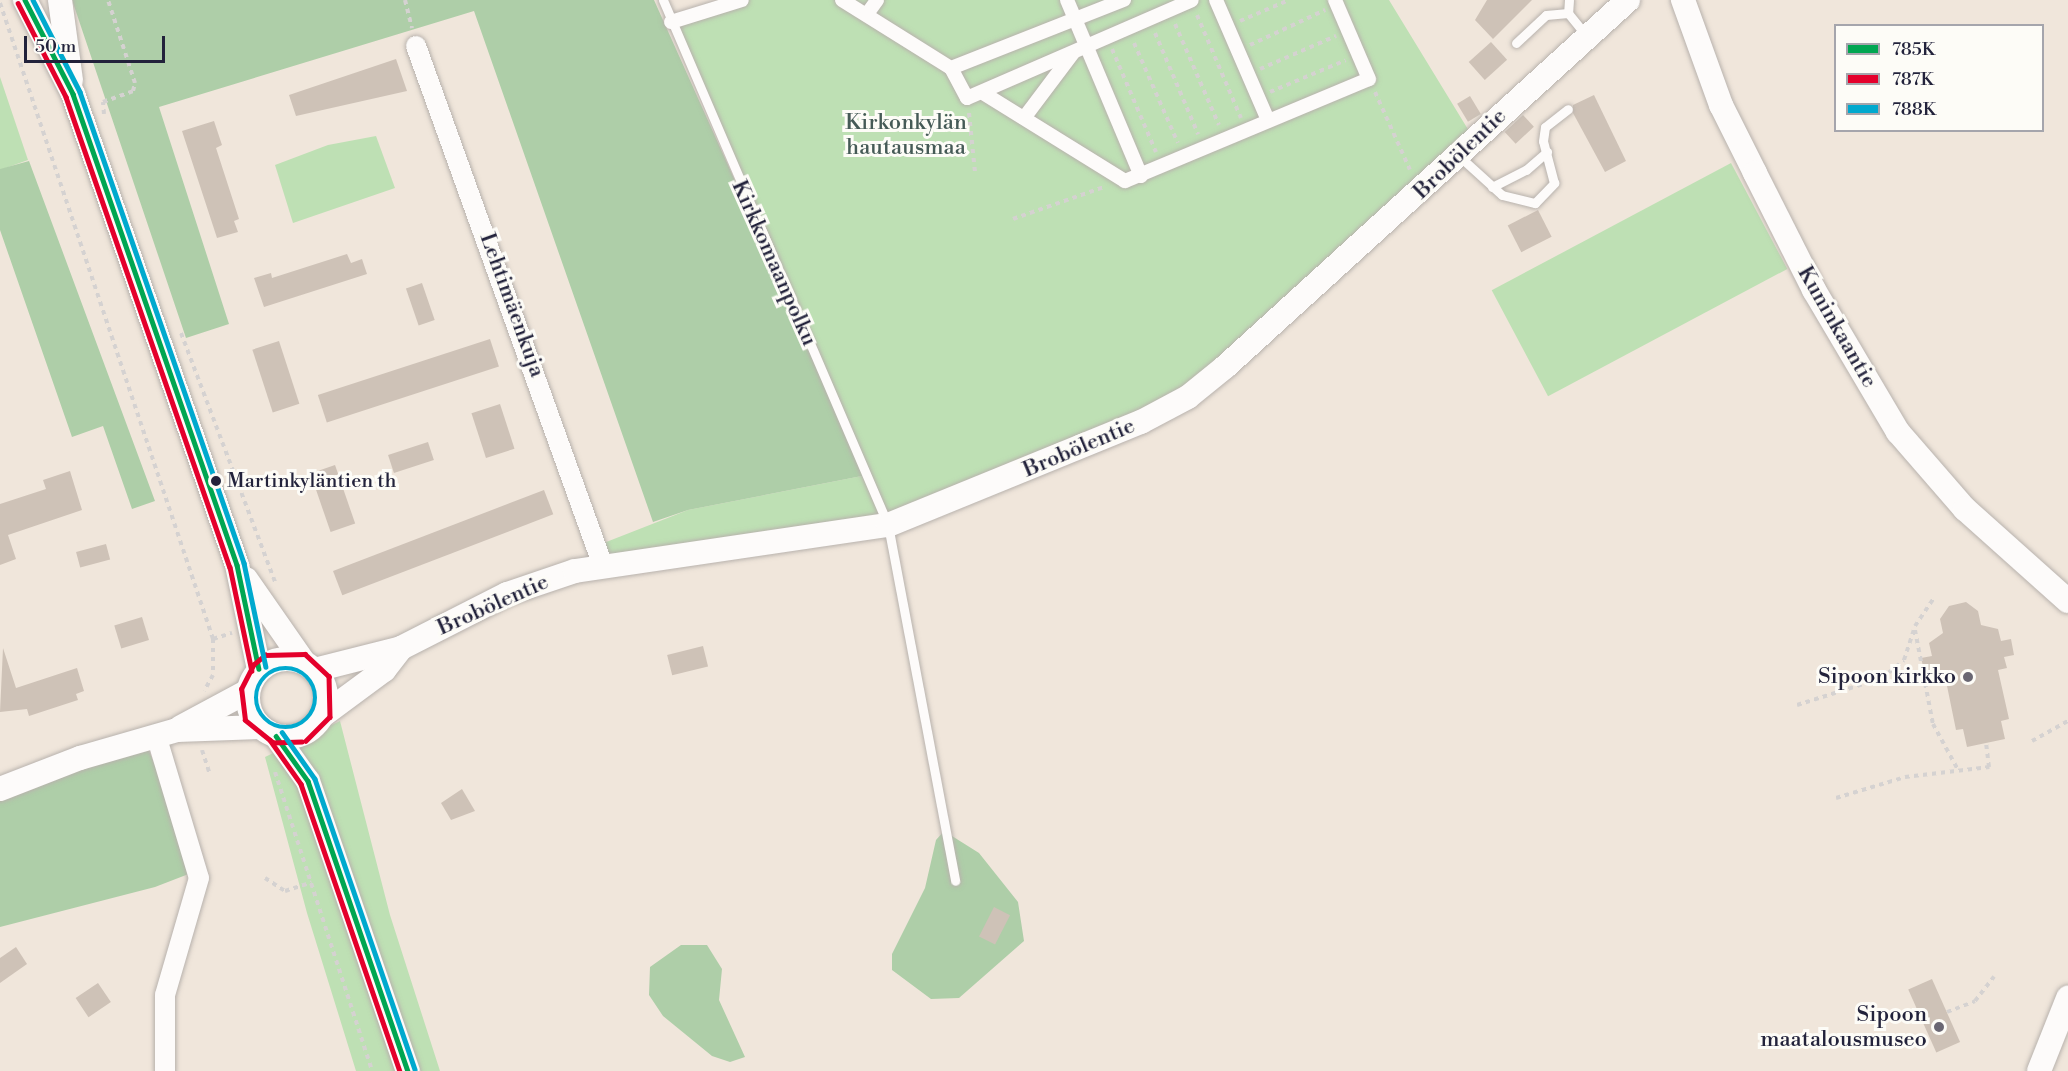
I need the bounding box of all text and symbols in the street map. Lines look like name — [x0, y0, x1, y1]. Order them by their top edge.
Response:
scale bar — [27, 24, 168, 62]
legend — [1834, 24, 2044, 132]
text: 50 m — [35, 35, 76, 58]
text: 785K — [1892, 38, 1935, 61]
text: 787K — [1892, 68, 1934, 91]
text: 788K — [1892, 98, 1936, 121]
street label: Brobölentie — [1408, 103, 1512, 205]
park label: Kirkonkylän hautausmaa — [845, 109, 967, 160]
street label: Kirkkomaanpolku — [726, 176, 822, 350]
street label: Lehtimäenkuja — [474, 229, 550, 381]
street label: Kuninkaantie — [1792, 261, 1882, 393]
street label: Brobölentie — [1019, 413, 1139, 483]
place label: Martinkyläntien th — [227, 469, 397, 493]
marker: Martinkyläntien th — [210, 475, 222, 487]
street label: Brobölentie — [433, 569, 553, 641]
place label: Sipoon kirkko — [1818, 664, 1956, 690]
marker: Sipoon kirkko — [1961, 670, 1975, 684]
place label: Sipoon maatalousmuseo — [1760, 1001, 1927, 1052]
marker: Sipoon maatalousmuseo — [1932, 1020, 1946, 1034]

